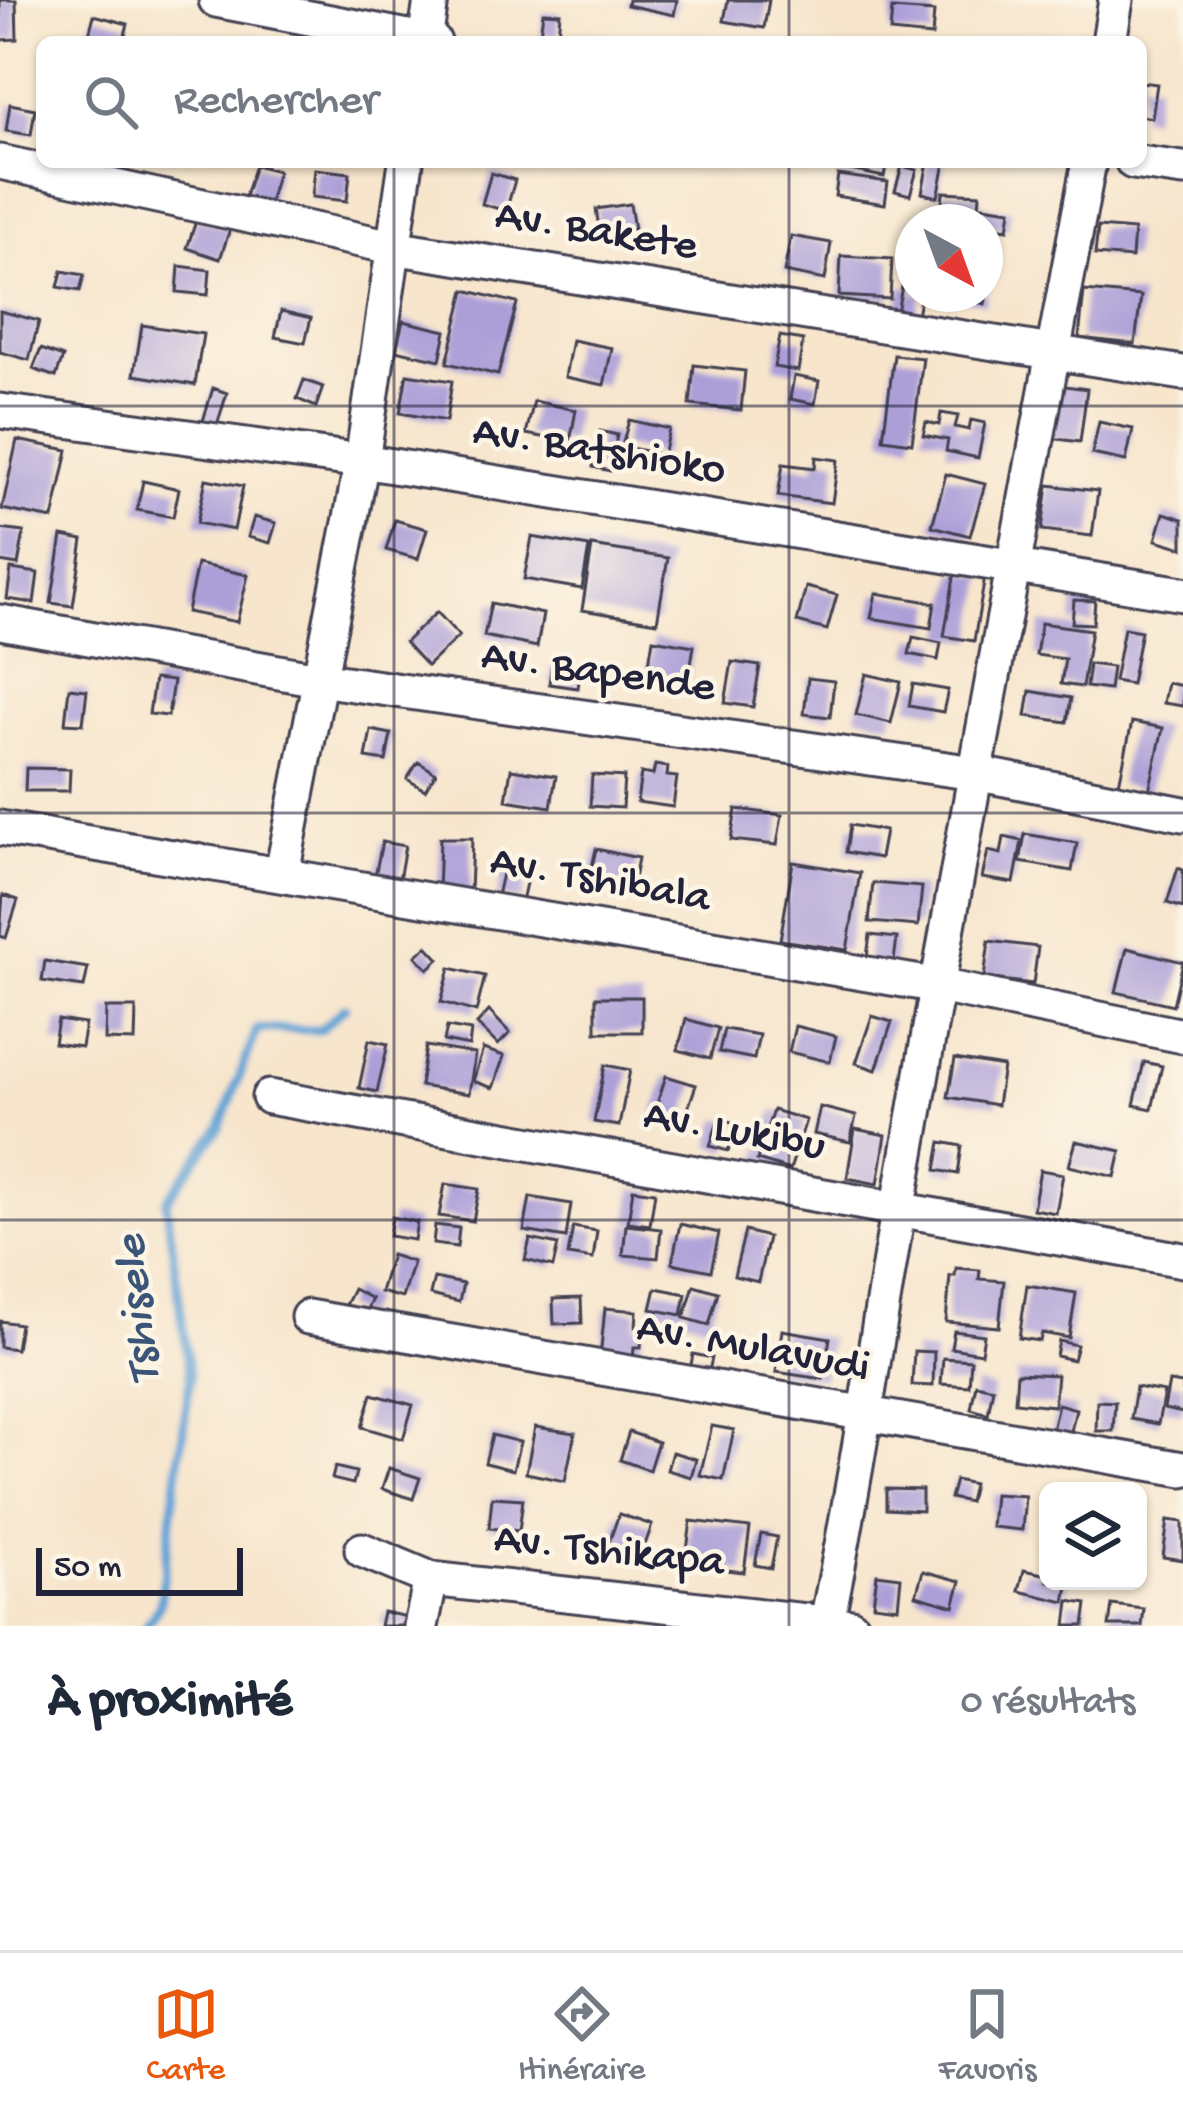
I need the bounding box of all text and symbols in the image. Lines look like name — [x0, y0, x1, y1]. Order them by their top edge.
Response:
search box — [36, 36, 1147, 168]
icon: search — [78, 69, 144, 135]
text: Rechercher — [174, 76, 378, 129]
street label: Av. Bakete — [491, 191, 702, 275]
north arrow — [895, 204, 1003, 312]
street label: Av. Batshioko — [469, 407, 729, 499]
street label: Av. Bapende — [478, 631, 719, 717]
street label: Av. Tshibala — [486, 837, 716, 928]
street label: Av. Lukibu — [639, 1091, 829, 1175]
water label: Tshisele — [105, 1230, 177, 1388]
street label: Av. Mulavudi — [632, 1303, 874, 1397]
map controls — [1039, 1482, 1147, 1590]
button: layers — [1039, 1482, 1147, 1590]
street label: Av. Tshikapa — [491, 1515, 729, 1592]
scale bar — [36, 1542, 243, 1595]
text: 50 m — [54, 1550, 121, 1588]
text: À proximité — [48, 1674, 292, 1734]
text: 0 résultats — [961, 1681, 1135, 1727]
tab: Carte — [147, 1981, 225, 2091]
tab: Itinéraire — [518, 1981, 645, 2091]
tab: Favoris — [939, 1981, 1036, 2091]

